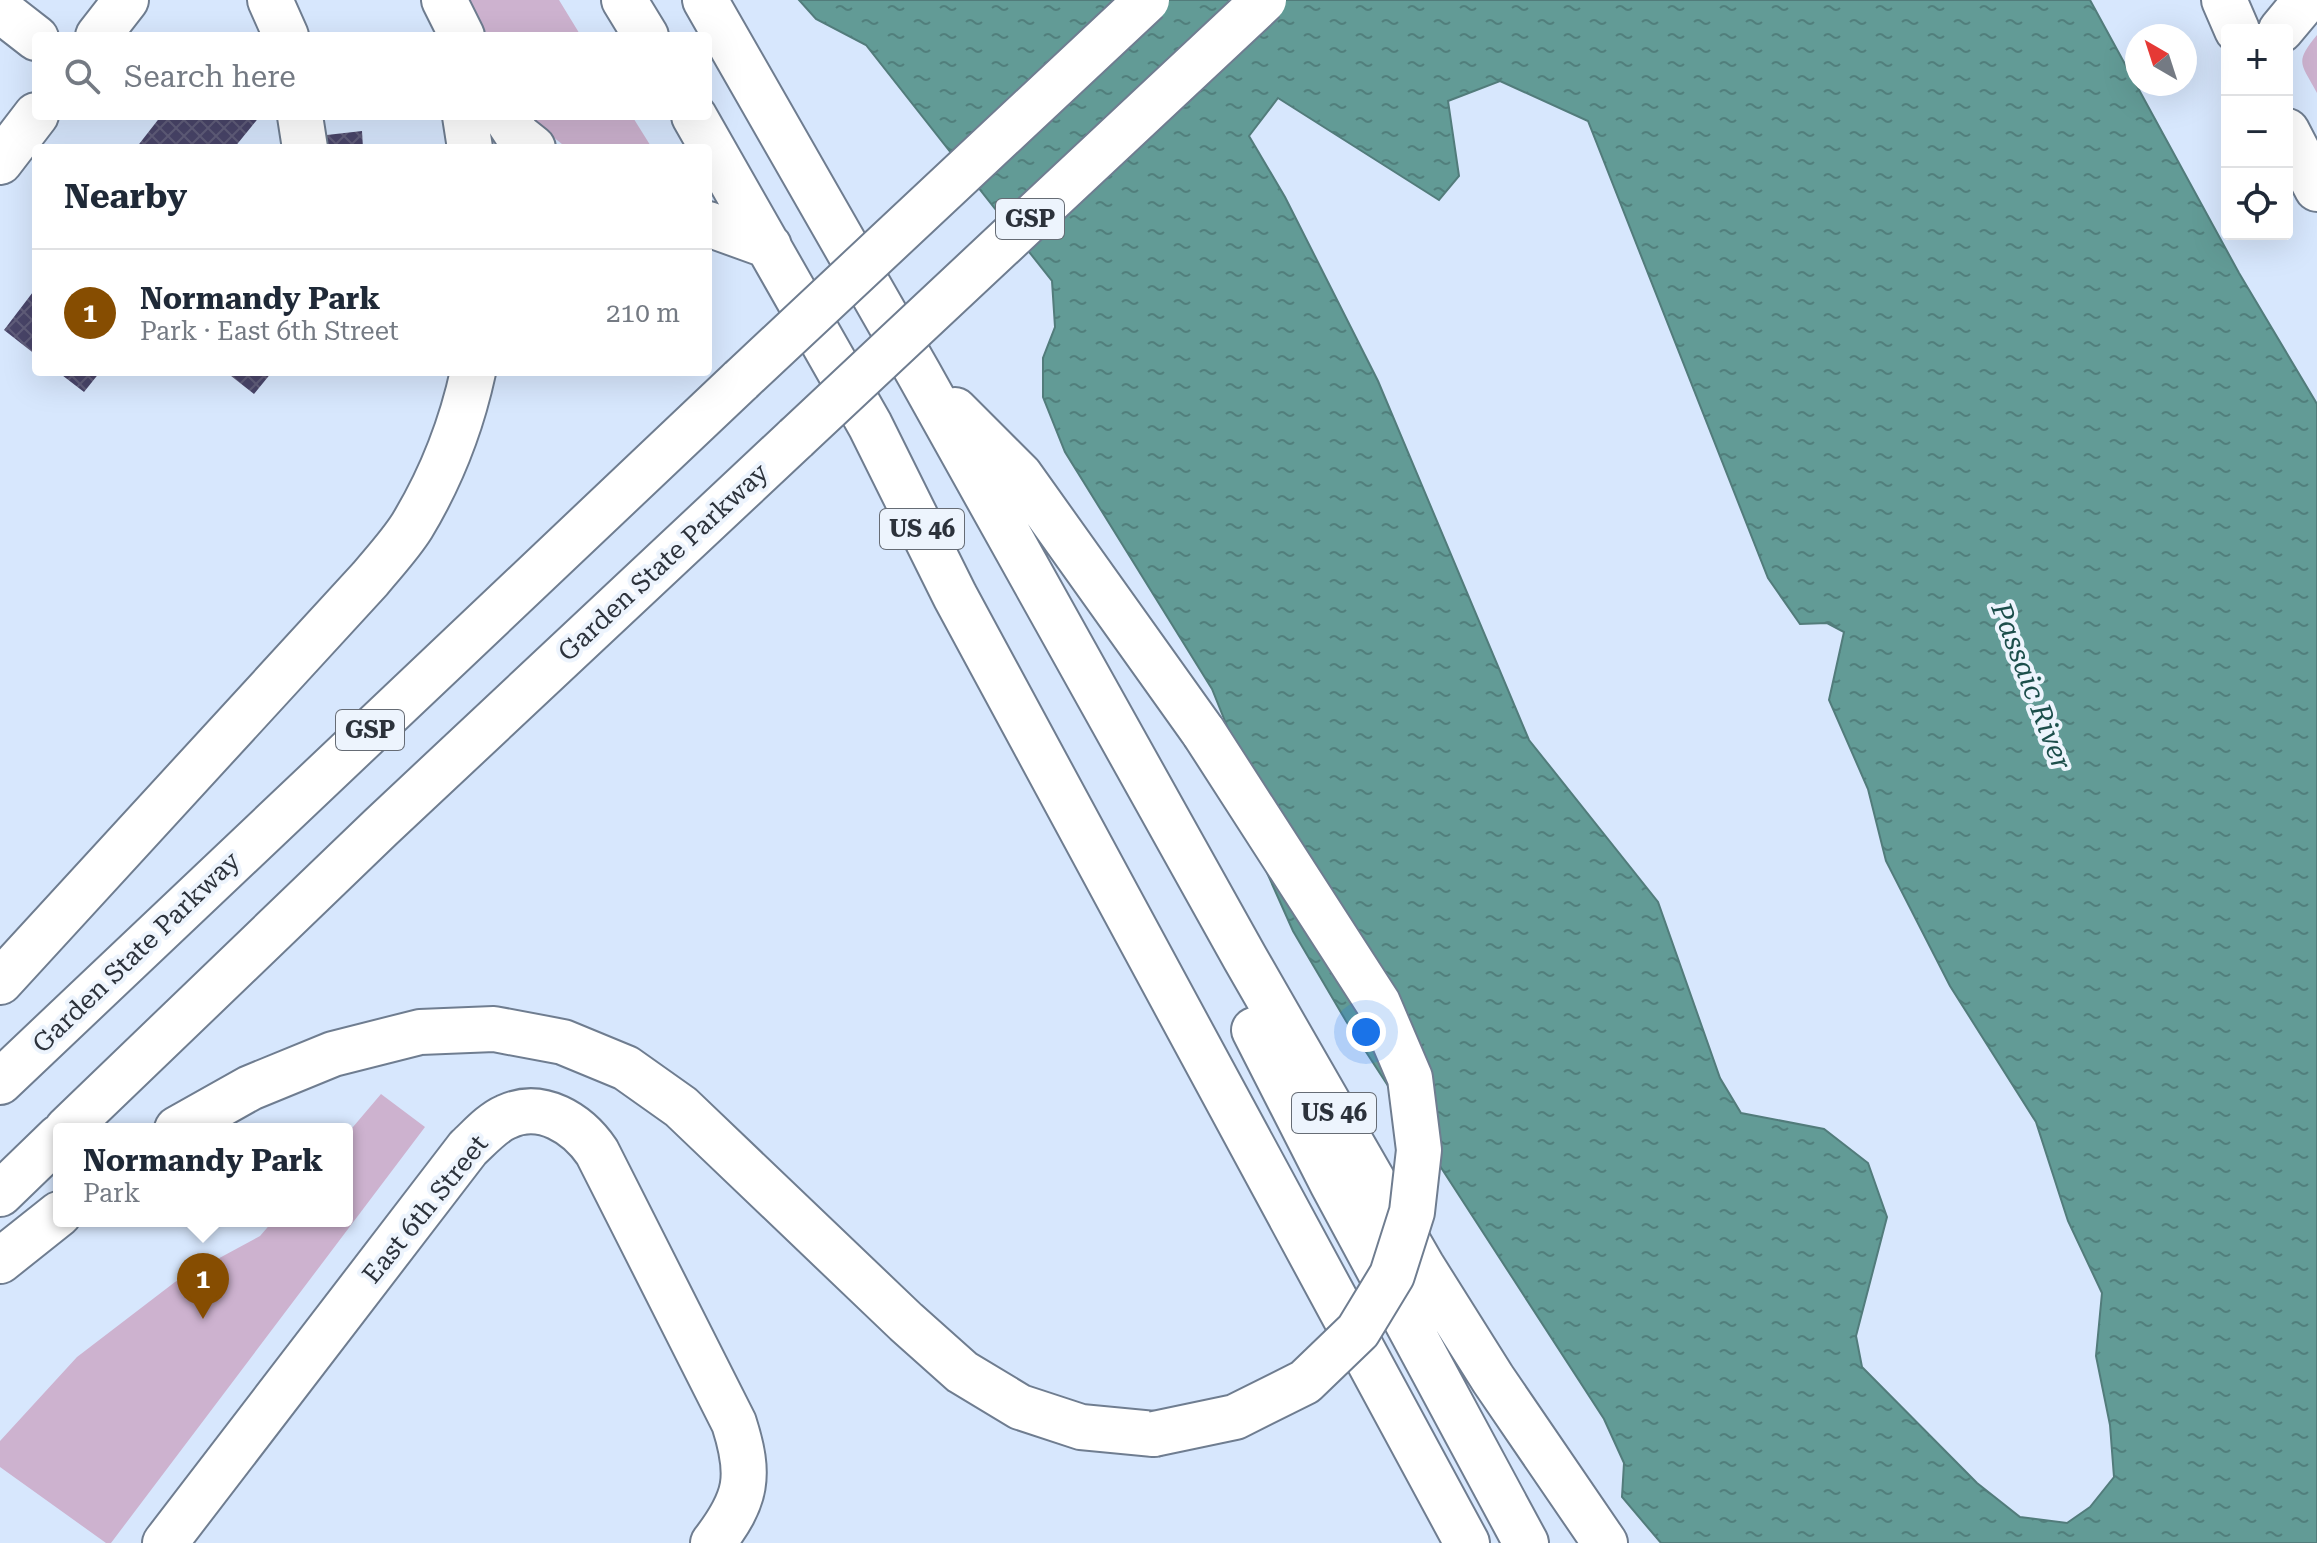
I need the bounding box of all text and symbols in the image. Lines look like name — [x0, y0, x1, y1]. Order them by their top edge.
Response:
north arrow — [2125, 24, 2197, 96]
map controls — [2221, 24, 2293, 240]
button: + — [2221, 24, 2293, 96]
search box — [32, 32, 712, 120]
icon: search — [60, 54, 104, 98]
text: Search here — [124, 59, 296, 94]
button: − — [2221, 96, 2293, 168]
button: locate — [2221, 168, 2293, 240]
text: Nearby — [64, 176, 187, 216]
road number: GSP — [996, 199, 1064, 239]
text: Normandy Park — [140, 281, 380, 316]
text: 1 — [83, 298, 97, 328]
text: 210 m — [606, 298, 680, 328]
text: Park · East 6th Street — [140, 316, 399, 346]
street label: Garden State Parkway — [552, 456, 775, 667]
road number: US 46 — [880, 509, 964, 549]
water label: Passaic River — [1984, 597, 2079, 775]
road number: GSP — [336, 710, 404, 750]
street label: Garden State Parkway — [26, 845, 246, 1059]
your location — [1346, 1012, 1386, 1052]
road number: US 46 — [1292, 1093, 1376, 1133]
popup — [53, 1123, 353, 1227]
street label: East 6th Street — [356, 1129, 494, 1289]
text: Normandy Park — [83, 1143, 323, 1178]
text: Park — [83, 1178, 140, 1208]
pin: 1 — [177, 1253, 229, 1319]

